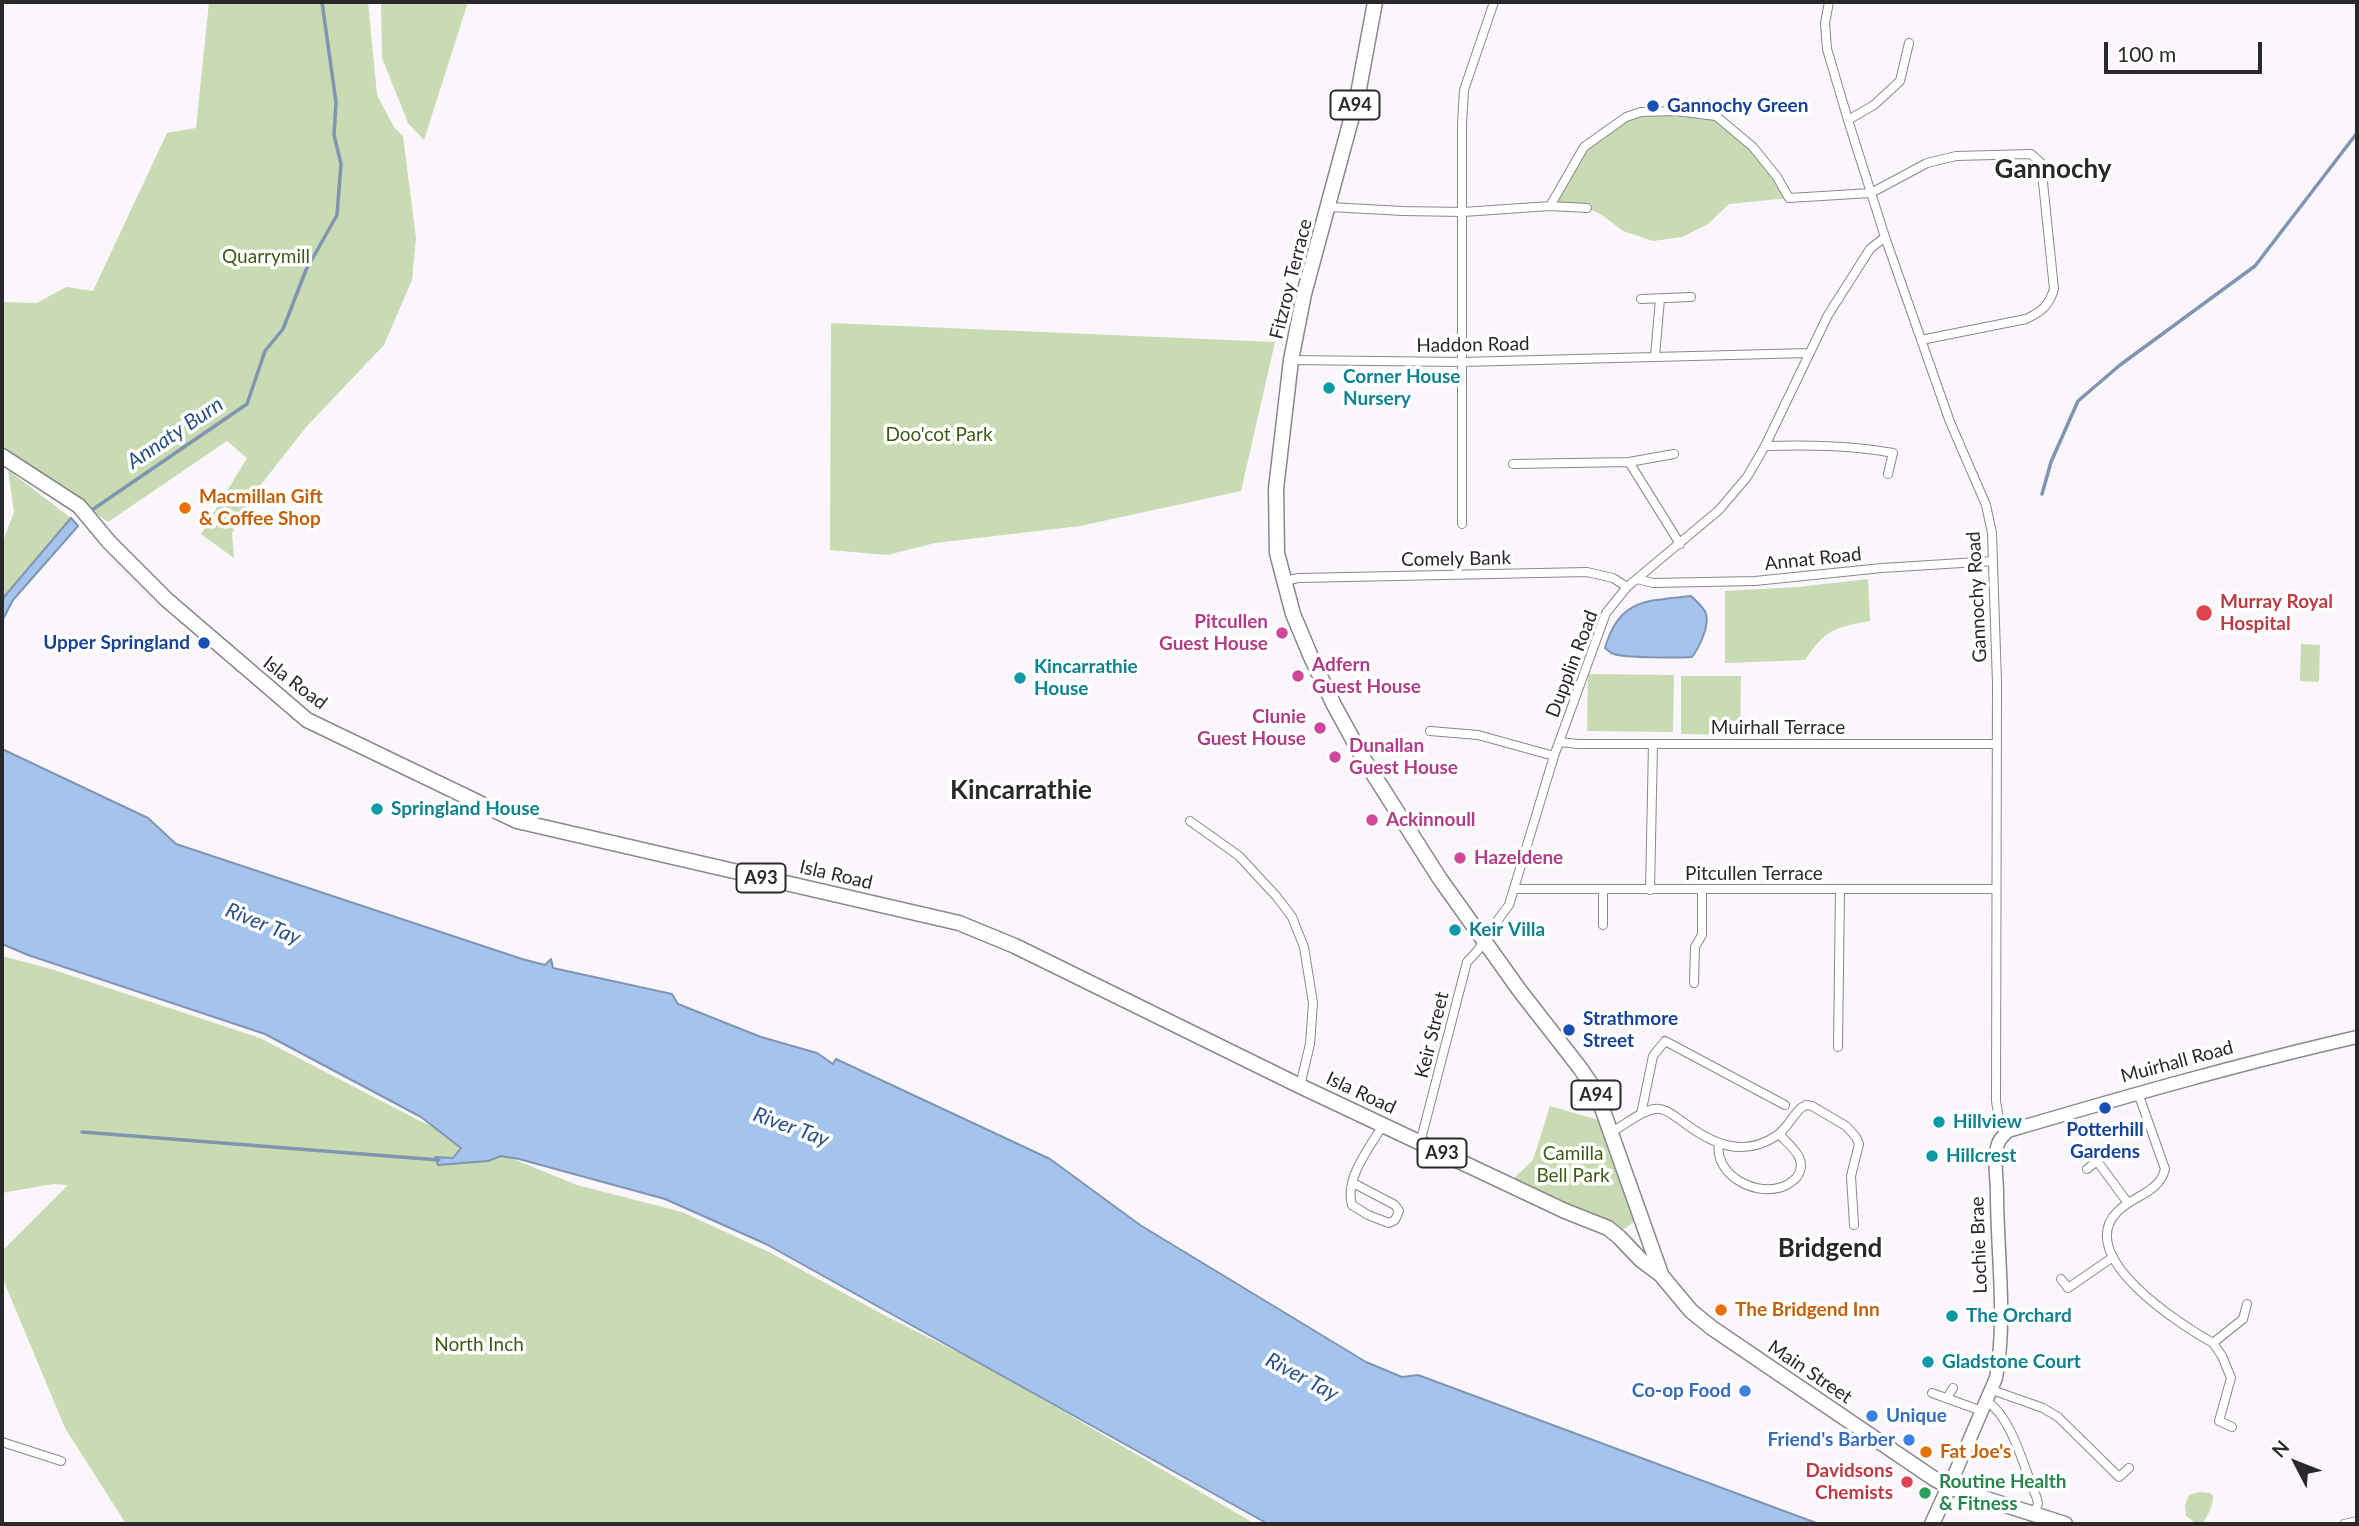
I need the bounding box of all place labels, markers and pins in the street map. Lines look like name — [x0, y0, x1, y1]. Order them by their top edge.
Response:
place label: Gannochy Green — [1667, 95, 1808, 117]
marker: Gannochy Green — [1645, 98, 1661, 114]
place label: Corner House Nursery — [1343, 366, 1460, 410]
marker: Corner House Nursery — [1321, 380, 1337, 396]
place label: Macmillan Gift & Coffee Shop — [199, 486, 323, 530]
marker: Macmillan Gift & Coffee Shop — [177, 500, 193, 516]
place label: Murray Royal Hospital — [2220, 591, 2333, 635]
marker: Murray Royal Hospital — [2194, 603, 2214, 623]
place label: Pitcullen Guest House — [1159, 611, 1268, 655]
marker: Pitcullen Guest House — [1274, 625, 1290, 641]
place label: Upper Springland — [43, 632, 190, 654]
marker: Upper Springland — [196, 635, 212, 651]
place label: Adfern Guest House — [1312, 654, 1421, 698]
place label: Kincarrathie House — [1034, 656, 1138, 700]
marker: Adfern Guest House — [1290, 668, 1306, 684]
marker: Kincarrathie House — [1012, 670, 1028, 686]
place label: Clunie Guest House — [1197, 706, 1306, 750]
marker: Clunie Guest House — [1312, 720, 1328, 736]
place label: Dunallan Guest House — [1349, 735, 1458, 779]
marker: Dunallan Guest House — [1327, 749, 1343, 765]
place label: Springland House — [391, 798, 540, 820]
marker: Springland House — [369, 801, 385, 817]
place label: Ackinnoull — [1386, 809, 1476, 831]
marker: Ackinnoull — [1364, 812, 1380, 828]
place label: Hazeldene — [1474, 847, 1563, 869]
marker: Hazeldene — [1452, 850, 1468, 866]
place label: Keir Villa — [1469, 919, 1545, 941]
marker: Keir Villa — [1447, 922, 1463, 938]
place label: Strathmore Street — [1583, 1008, 1678, 1052]
marker: Strathmore Street — [1561, 1022, 1577, 1038]
marker: Potterhill Gardens — [2097, 1100, 2113, 1116]
place label: Hillview — [1953, 1111, 2022, 1133]
marker: Hillview — [1931, 1114, 1947, 1130]
place label: Potterhill Gardens — [2066, 1119, 2144, 1163]
place label: Hillcrest — [1946, 1145, 2016, 1167]
marker: Hillcrest — [1924, 1148, 1940, 1164]
place label: The Bridgend Inn — [1735, 1299, 1880, 1321]
marker: The Bridgend Inn — [1713, 1302, 1729, 1318]
place label: The Orchard — [1966, 1305, 2072, 1327]
marker: The Orchard — [1944, 1308, 1960, 1324]
place label: Gladstone Court — [1942, 1351, 2081, 1373]
marker: Gladstone Court — [1920, 1354, 1936, 1370]
place label: Co-op Food — [1632, 1380, 1731, 1402]
marker: Co-op Food — [1737, 1383, 1753, 1399]
place label: Unique — [1886, 1405, 1947, 1427]
marker: Unique — [1864, 1408, 1880, 1424]
place label: Friend's Barber — [1768, 1429, 1895, 1451]
marker: Friend's Barber — [1901, 1432, 1917, 1448]
place label: Fat Joe's — [1940, 1441, 2011, 1463]
marker: Fat Joe's — [1918, 1444, 1934, 1460]
place label: Davidsons Chemists — [1805, 1460, 1893, 1504]
place label: Routine Health & Fitness — [1939, 1471, 2067, 1515]
marker: Davidsons Chemists — [1899, 1474, 1915, 1490]
marker: Routine Health & Fitness — [1917, 1485, 1933, 1501]

